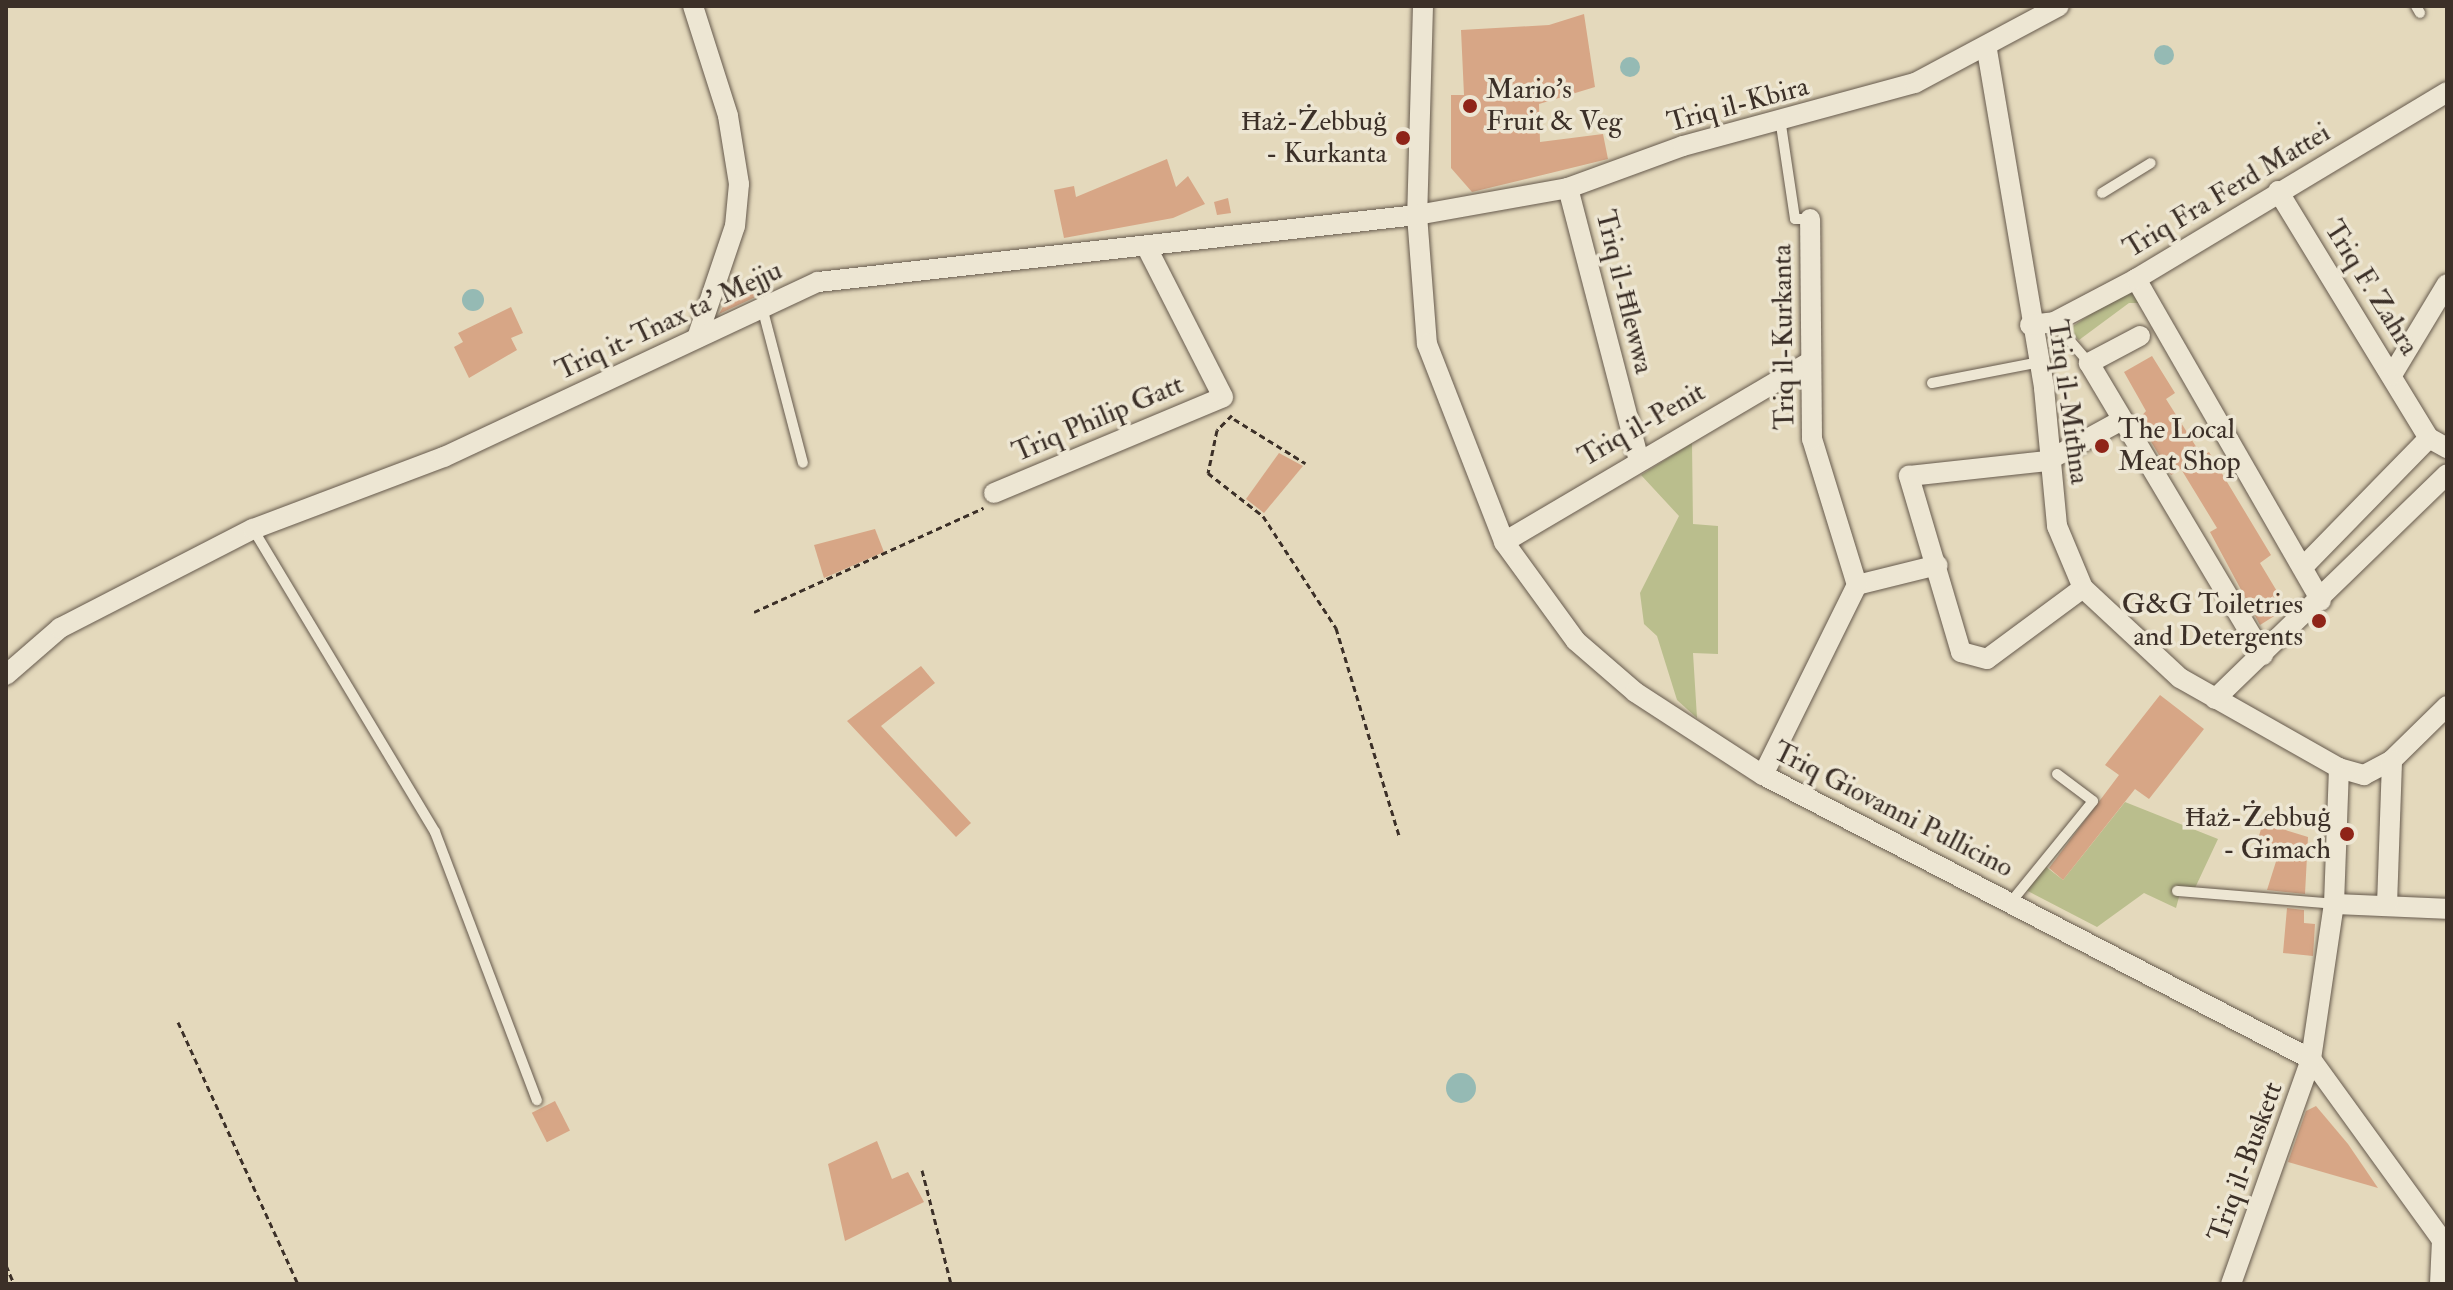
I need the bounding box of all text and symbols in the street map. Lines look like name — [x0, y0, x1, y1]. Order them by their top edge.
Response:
street label: Triq il-Kbira — [1664, 70, 1812, 140]
place label: Mario's Fruit & Veg — [1486, 73, 1622, 139]
marker: Mario's Fruit & Veg — [1461, 97, 1479, 115]
place label: Ħaż-Żebbuġ - Kurkanta — [1241, 105, 1387, 171]
street label: Triq Fra Ferd Mattei — [2118, 116, 2336, 266]
marker: Ħaż-Żebbuġ - Kurkanta — [1394, 129, 1412, 147]
street label: Triq il-Ħlewwa — [1587, 207, 1661, 377]
street label: Triq F. Zahra — [2316, 214, 2426, 362]
street label: Triq il-Kurkanta — [1766, 244, 1802, 430]
street label: Triq it-Tnax ta' Mejju — [551, 254, 787, 388]
street label: Triq il-Mitħna — [2040, 318, 2096, 486]
street label: Triq Philip Gatt — [1008, 368, 1188, 470]
street label: Triq il-Penit — [1573, 375, 1711, 475]
place label: The Local Meat Shop — [2118, 413, 2241, 479]
marker: The Local Meat Shop — [2093, 437, 2111, 455]
place label: G&G Toiletries and Detergents — [2122, 588, 2303, 654]
marker: G&G Toiletries and Detergents — [2310, 612, 2328, 630]
street label: Triq Giovanni Pullicino — [1767, 735, 2019, 885]
place label: Ħaż-Żebbuġ - Gimach — [2185, 801, 2331, 867]
marker: Ħaż-Żebbuġ - Gimach — [2338, 825, 2356, 843]
street label: Triq il-Buskett — [2202, 1077, 2290, 1247]

